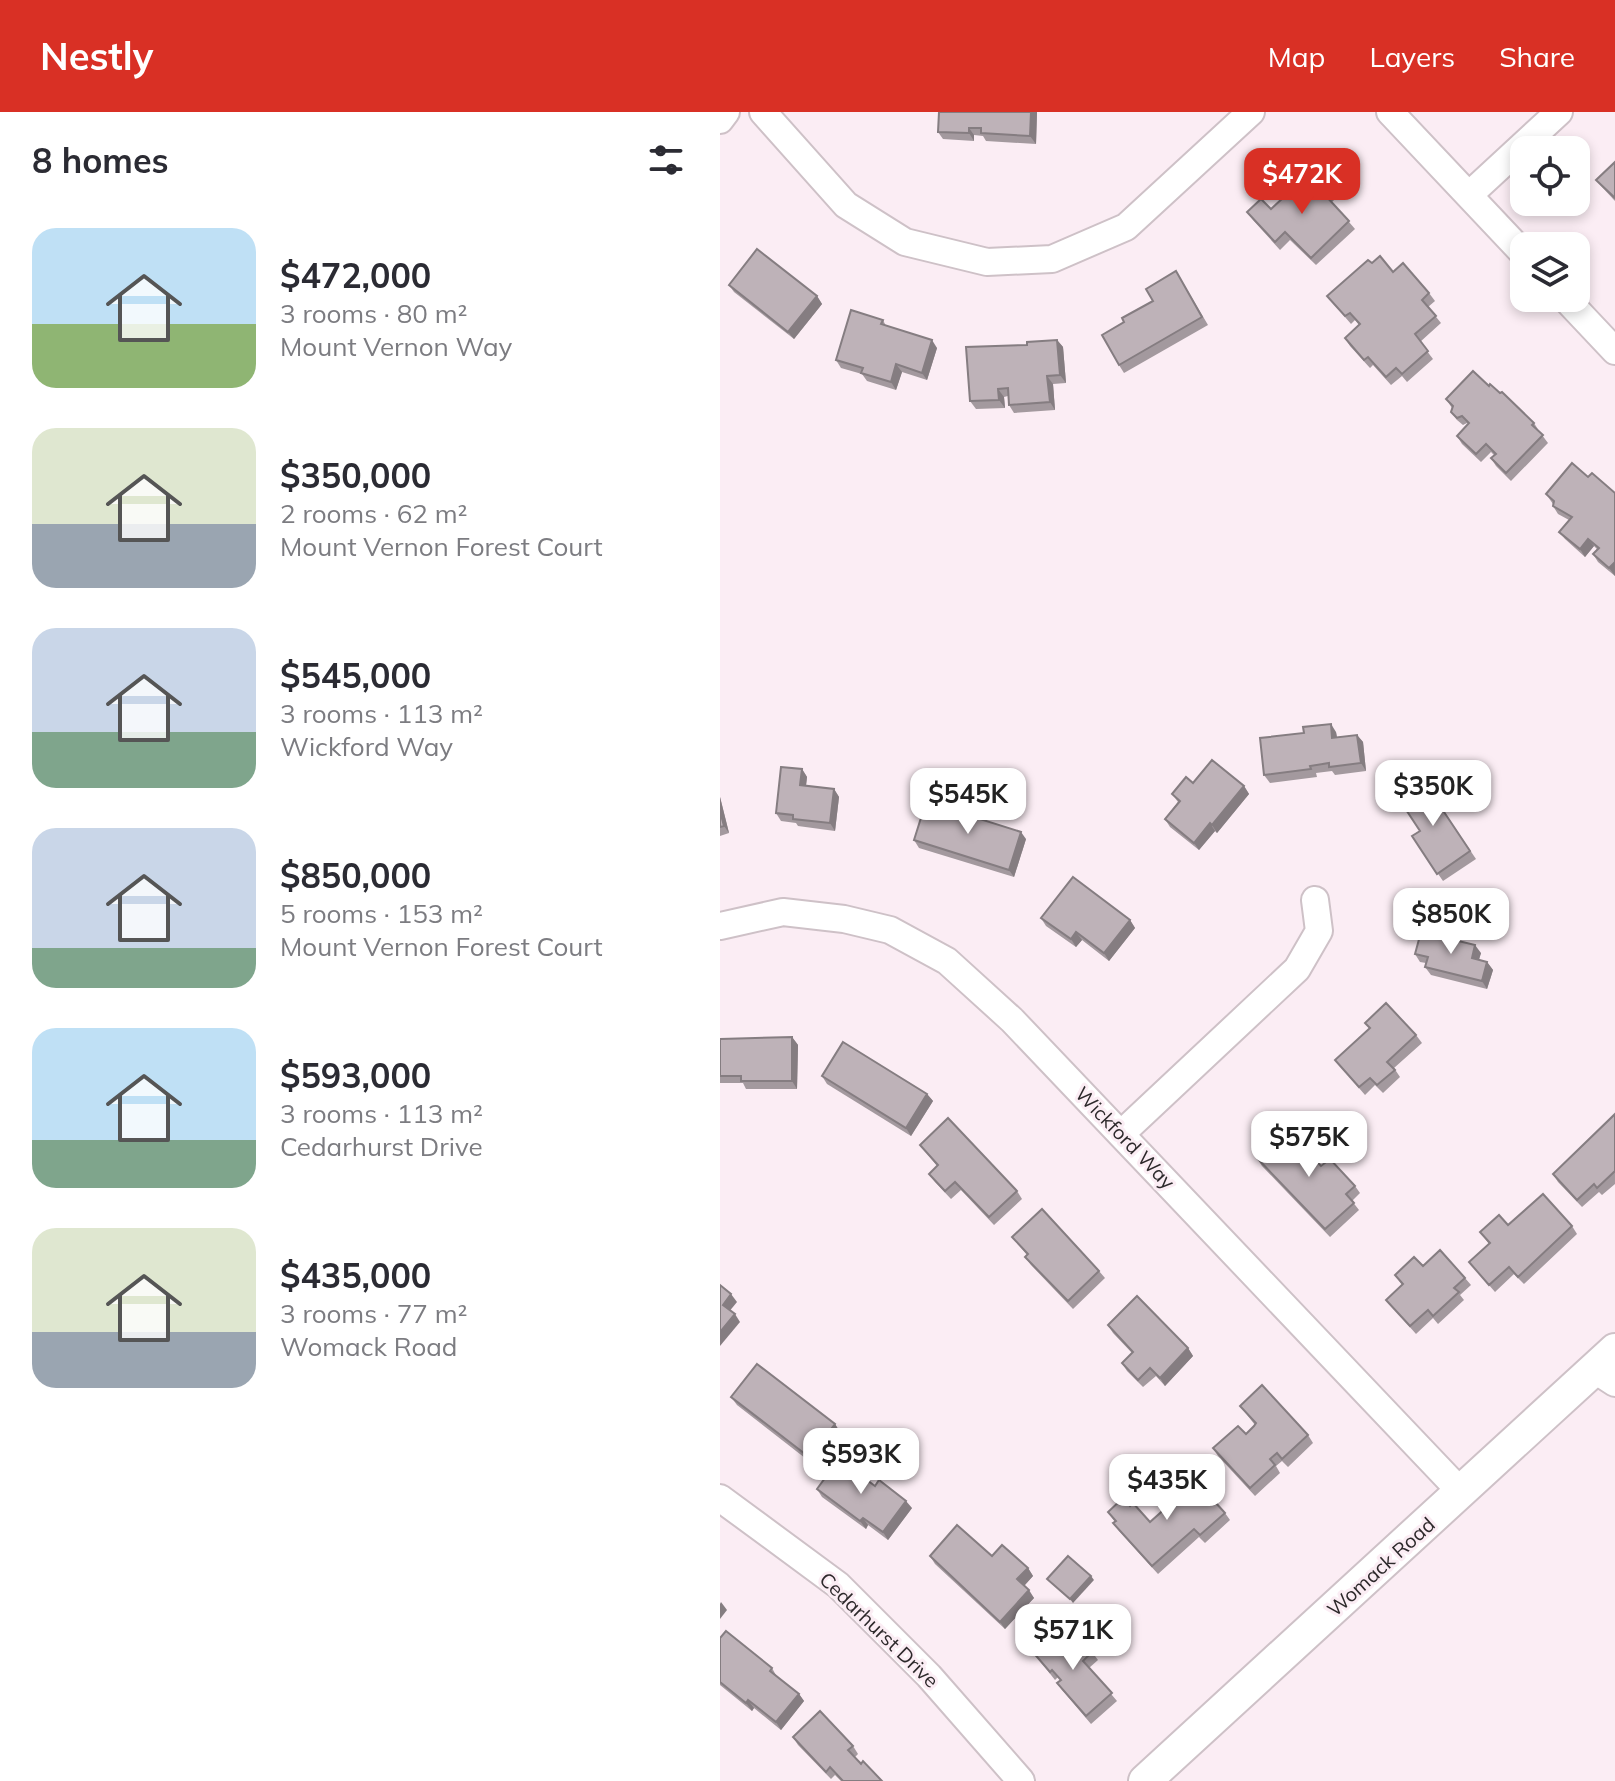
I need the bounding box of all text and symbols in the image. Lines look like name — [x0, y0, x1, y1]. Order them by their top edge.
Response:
text: Nestly — [40, 32, 153, 80]
text: Map — [1268, 39, 1325, 74]
text: Layers — [1369, 39, 1455, 74]
text: Share — [1499, 39, 1575, 74]
map controls — [1510, 136, 1590, 312]
button: locate — [1510, 136, 1590, 216]
icon: filters — [644, 138, 688, 182]
text: 8 homes — [32, 139, 169, 182]
pin: $472K — [1246, 148, 1358, 216]
text: $472K — [1262, 157, 1342, 190]
button: layers — [1510, 232, 1590, 312]
text: $472,000 — [280, 254, 431, 297]
icon: home — [96, 260, 192, 356]
text: 3 rooms · 80 m² — [280, 297, 467, 330]
text: Mount Vernon Way — [280, 330, 512, 363]
text: $350,000 — [280, 454, 431, 497]
icon: home — [96, 460, 192, 556]
text: 2 rooms · 62 m² — [280, 497, 467, 530]
text: Mount Vernon Forest Court — [280, 530, 603, 563]
text: $545,000 — [280, 654, 431, 697]
icon: home — [96, 660, 192, 756]
text: 3 rooms · 113 m² — [280, 697, 483, 730]
text: Wickford Way — [280, 730, 453, 763]
pin: $350K — [1377, 760, 1489, 828]
pin: $545K — [912, 768, 1024, 836]
text: $350K — [1393, 769, 1473, 802]
text: $545K — [928, 777, 1008, 810]
text: $850,000 — [280, 854, 431, 897]
icon: home — [96, 860, 192, 956]
pin: $850K — [1395, 888, 1507, 956]
text: 5 rooms · 153 m² — [280, 897, 483, 930]
text: $850K — [1411, 897, 1491, 930]
text: Mount Vernon Forest Court — [280, 930, 603, 963]
text: $593,000 — [280, 1054, 431, 1097]
icon: home — [96, 1060, 192, 1156]
street label: Wickford Way — [1070, 1081, 1181, 1194]
text: 3 rooms · 113 m² — [280, 1097, 483, 1130]
pin: $575K — [1253, 1111, 1365, 1179]
text: $575K — [1269, 1120, 1349, 1153]
text: Cedarhurst Drive — [280, 1130, 483, 1163]
text: $435,000 — [280, 1254, 431, 1297]
icon: home — [96, 1260, 192, 1356]
text: 3 rooms · 77 m² — [280, 1297, 467, 1330]
text: Womack Road — [280, 1330, 457, 1363]
pin: $593K — [805, 1428, 917, 1496]
text: $593K — [821, 1437, 901, 1470]
pin: $435K — [1111, 1454, 1223, 1522]
text: $435K — [1127, 1463, 1207, 1496]
street label: Womack Road — [1322, 1512, 1440, 1622]
street label: Cedarhurst Drive — [815, 1566, 944, 1693]
pin: $571K — [1017, 1604, 1129, 1672]
text: $571K — [1033, 1613, 1113, 1646]

